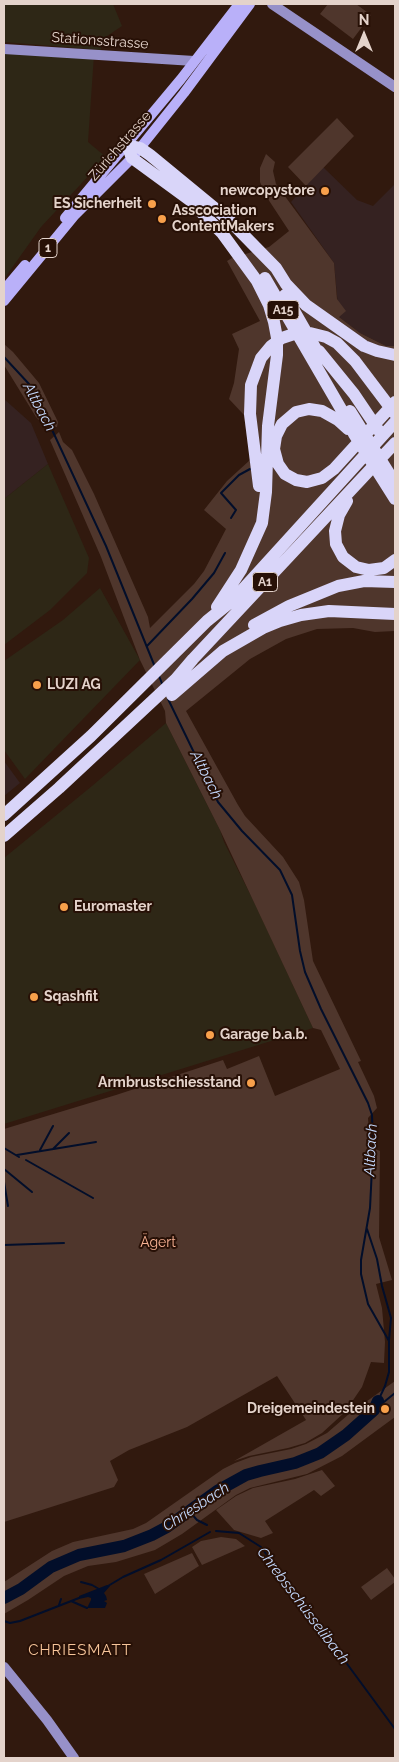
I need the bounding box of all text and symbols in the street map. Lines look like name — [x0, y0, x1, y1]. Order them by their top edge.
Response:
north arrow — [339, 10, 389, 60]
text: N — [359, 12, 369, 28]
street label: Stationsstrasse — [51, 29, 149, 53]
street label: Zürichstrasse — [85, 108, 155, 184]
place label: newcopystore — [220, 183, 315, 199]
marker: newcopystore — [319, 185, 331, 197]
place label: ES Sicherheit — [54, 196, 142, 212]
marker: ES Sicherheit — [146, 198, 158, 210]
place label: Asscociation ContentMakers — [172, 203, 274, 236]
marker: Asscociation ContentMakers — [156, 213, 168, 225]
road number: 1 — [39, 238, 57, 258]
road number: A15 — [267, 300, 299, 320]
water label: Altbach — [19, 380, 59, 434]
road number: A1 — [252, 572, 278, 592]
place label: LUZI AG — [47, 677, 101, 693]
marker: LUZI AG — [31, 679, 43, 691]
water label: Altbach — [186, 747, 226, 803]
place label: Euromaster — [74, 899, 152, 915]
marker: Euromaster — [58, 901, 70, 913]
place label: Sqashfit — [44, 989, 98, 1005]
marker: Sqashfit — [28, 991, 40, 1003]
place label: Garage b.a.b. — [220, 1027, 307, 1043]
marker: Garage b.a.b. — [204, 1029, 216, 1041]
place label: Armbrustschiesstand — [98, 1075, 241, 1091]
marker: Armbrustschiesstand — [245, 1077, 257, 1089]
water label: Altbach — [361, 1123, 381, 1177]
park label: Ägert — [140, 1235, 176, 1251]
place label: Dreigemeindestein — [247, 1401, 375, 1417]
marker: Dreigemeindestein — [379, 1403, 391, 1415]
water label: Chriesbach — [159, 1479, 233, 1535]
water label: Chrebsschüsselibach — [253, 1544, 353, 1668]
district label: CHRIESMATT — [27, 1641, 133, 1659]

